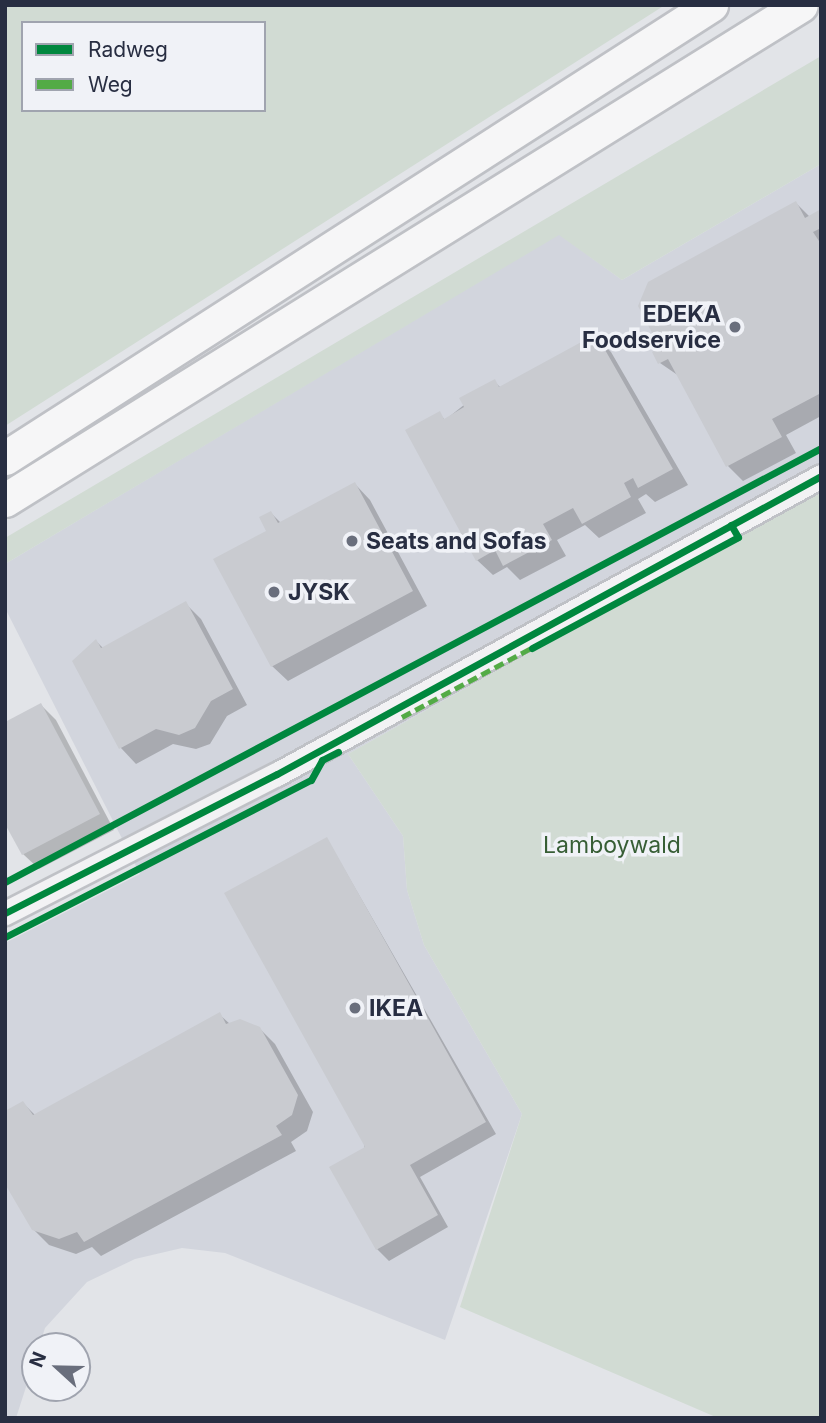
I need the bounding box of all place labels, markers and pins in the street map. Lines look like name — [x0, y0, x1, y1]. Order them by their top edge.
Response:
place label: EDEKA Foodservice — [582, 300, 721, 354]
marker: EDEKA Foodservice — [727, 319, 743, 335]
place label: Seats and Sofas — [366, 527, 547, 555]
marker: Seats and Sofas — [344, 533, 360, 549]
place label: JYSK — [288, 578, 350, 606]
marker: JYSK — [266, 584, 282, 600]
place label: IKEA — [369, 994, 423, 1022]
marker: IKEA — [347, 1000, 363, 1016]

